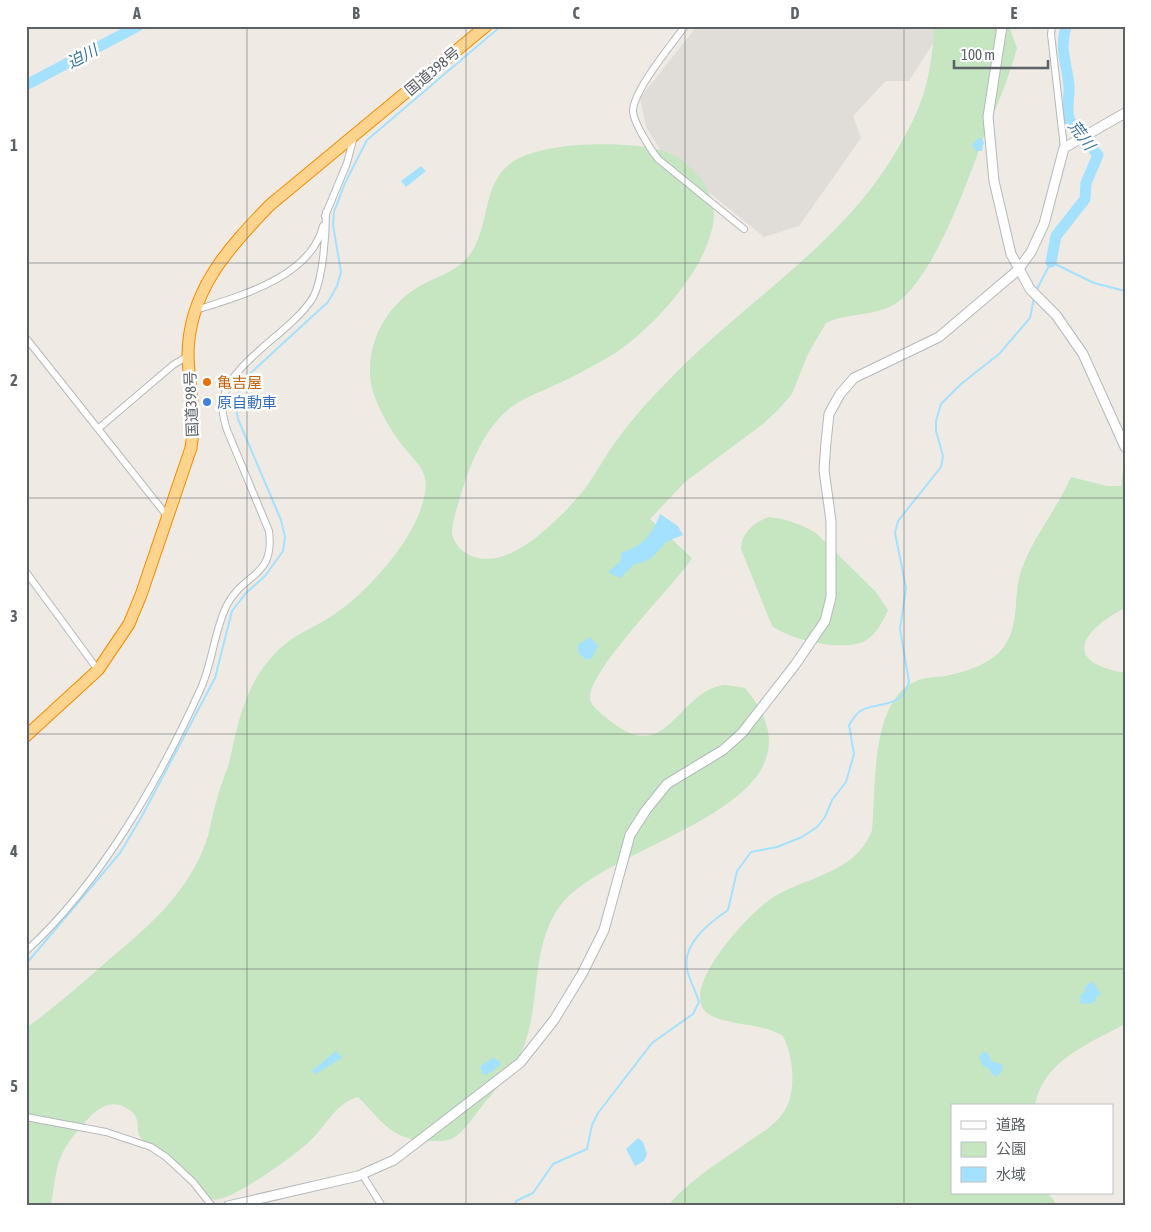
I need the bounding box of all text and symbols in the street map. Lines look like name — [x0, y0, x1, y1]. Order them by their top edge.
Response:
text: A — [132, 4, 141, 22]
text: B — [352, 4, 360, 22]
text: C — [572, 4, 580, 22]
text: D — [791, 4, 800, 22]
text: E — [1011, 4, 1018, 22]
scale bar — [954, 38, 1047, 70]
water label: 迫川 — [64, 40, 102, 71]
street label: 国道398号 — [401, 43, 463, 99]
text: 100 m — [961, 46, 995, 63]
water label: 荒川 — [1065, 117, 1100, 155]
text: 1 — [10, 136, 18, 154]
text: 2 — [10, 371, 18, 389]
street label: 国道398号 — [181, 371, 201, 437]
place label: 亀吉屋 — [217, 374, 262, 391]
marker: 亀吉屋 — [201, 376, 213, 388]
place label: 原自動車 — [217, 394, 277, 411]
marker: 原自動車 — [201, 396, 213, 408]
text: 3 — [10, 607, 18, 625]
text: 4 — [9, 842, 18, 860]
text: 5 — [10, 1077, 18, 1095]
legend — [951, 1104, 1114, 1194]
text: 道路 — [996, 1116, 1026, 1133]
text: 公園 — [996, 1140, 1026, 1157]
text: 水域 — [996, 1166, 1026, 1183]

